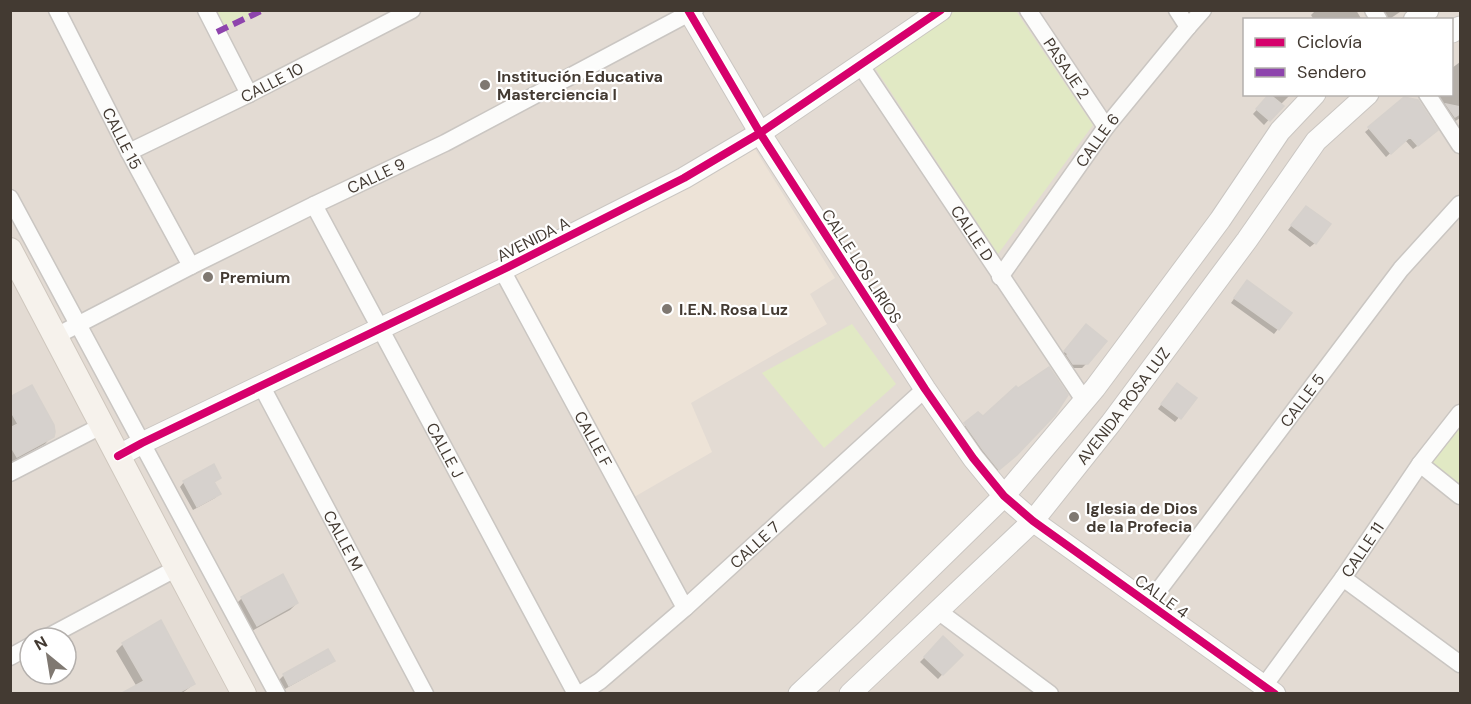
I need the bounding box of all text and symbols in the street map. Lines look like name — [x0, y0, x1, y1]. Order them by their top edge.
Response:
legend — [1243, 18, 1453, 96]
text: Ciclovía — [1297, 30, 1362, 54]
street label: PASAJE 2 — [1039, 34, 1094, 103]
street label: CALLE 10 — [237, 58, 307, 108]
text: Sendero — [1297, 60, 1367, 84]
place label: Institución Educativa Masterciencia I — [497, 66, 663, 105]
marker: Institución Educativa Masterciencia I — [478, 78, 492, 92]
street label: CALLE 15 — [97, 104, 146, 173]
street label: CALLE 6 — [1071, 109, 1124, 171]
street label: CALLE 9 — [344, 153, 409, 199]
street label: CALLE D — [946, 201, 998, 265]
street label: CALLE LOS LIRIOS — [817, 205, 906, 328]
street label: AVENIDA A — [493, 212, 574, 267]
place label: Premium — [220, 267, 290, 288]
marker: Premium — [201, 270, 215, 284]
place label: I.E.N. Rosa Luz — [679, 299, 788, 320]
marker: I.E.N. Rosa Luz — [660, 302, 674, 316]
street label: AVENIDA ROSA LUZ — [1072, 343, 1175, 469]
street label: CALLE 5 — [1275, 370, 1329, 432]
street label: CALLE F — [569, 407, 617, 471]
street label: CALLE J — [421, 419, 468, 482]
place label: Iglesia de Dios de la Profecia — [1086, 498, 1198, 537]
street label: CALLE M — [318, 507, 368, 575]
marker: Iglesia de Dios de la Profecia — [1067, 510, 1081, 524]
street label: CALLE 7 — [725, 517, 784, 573]
street label: CALLE 11 — [1336, 518, 1389, 582]
street label: CALLE 4 — [1131, 570, 1193, 623]
north arrow — [18, 626, 78, 686]
text: N — [30, 631, 51, 655]

